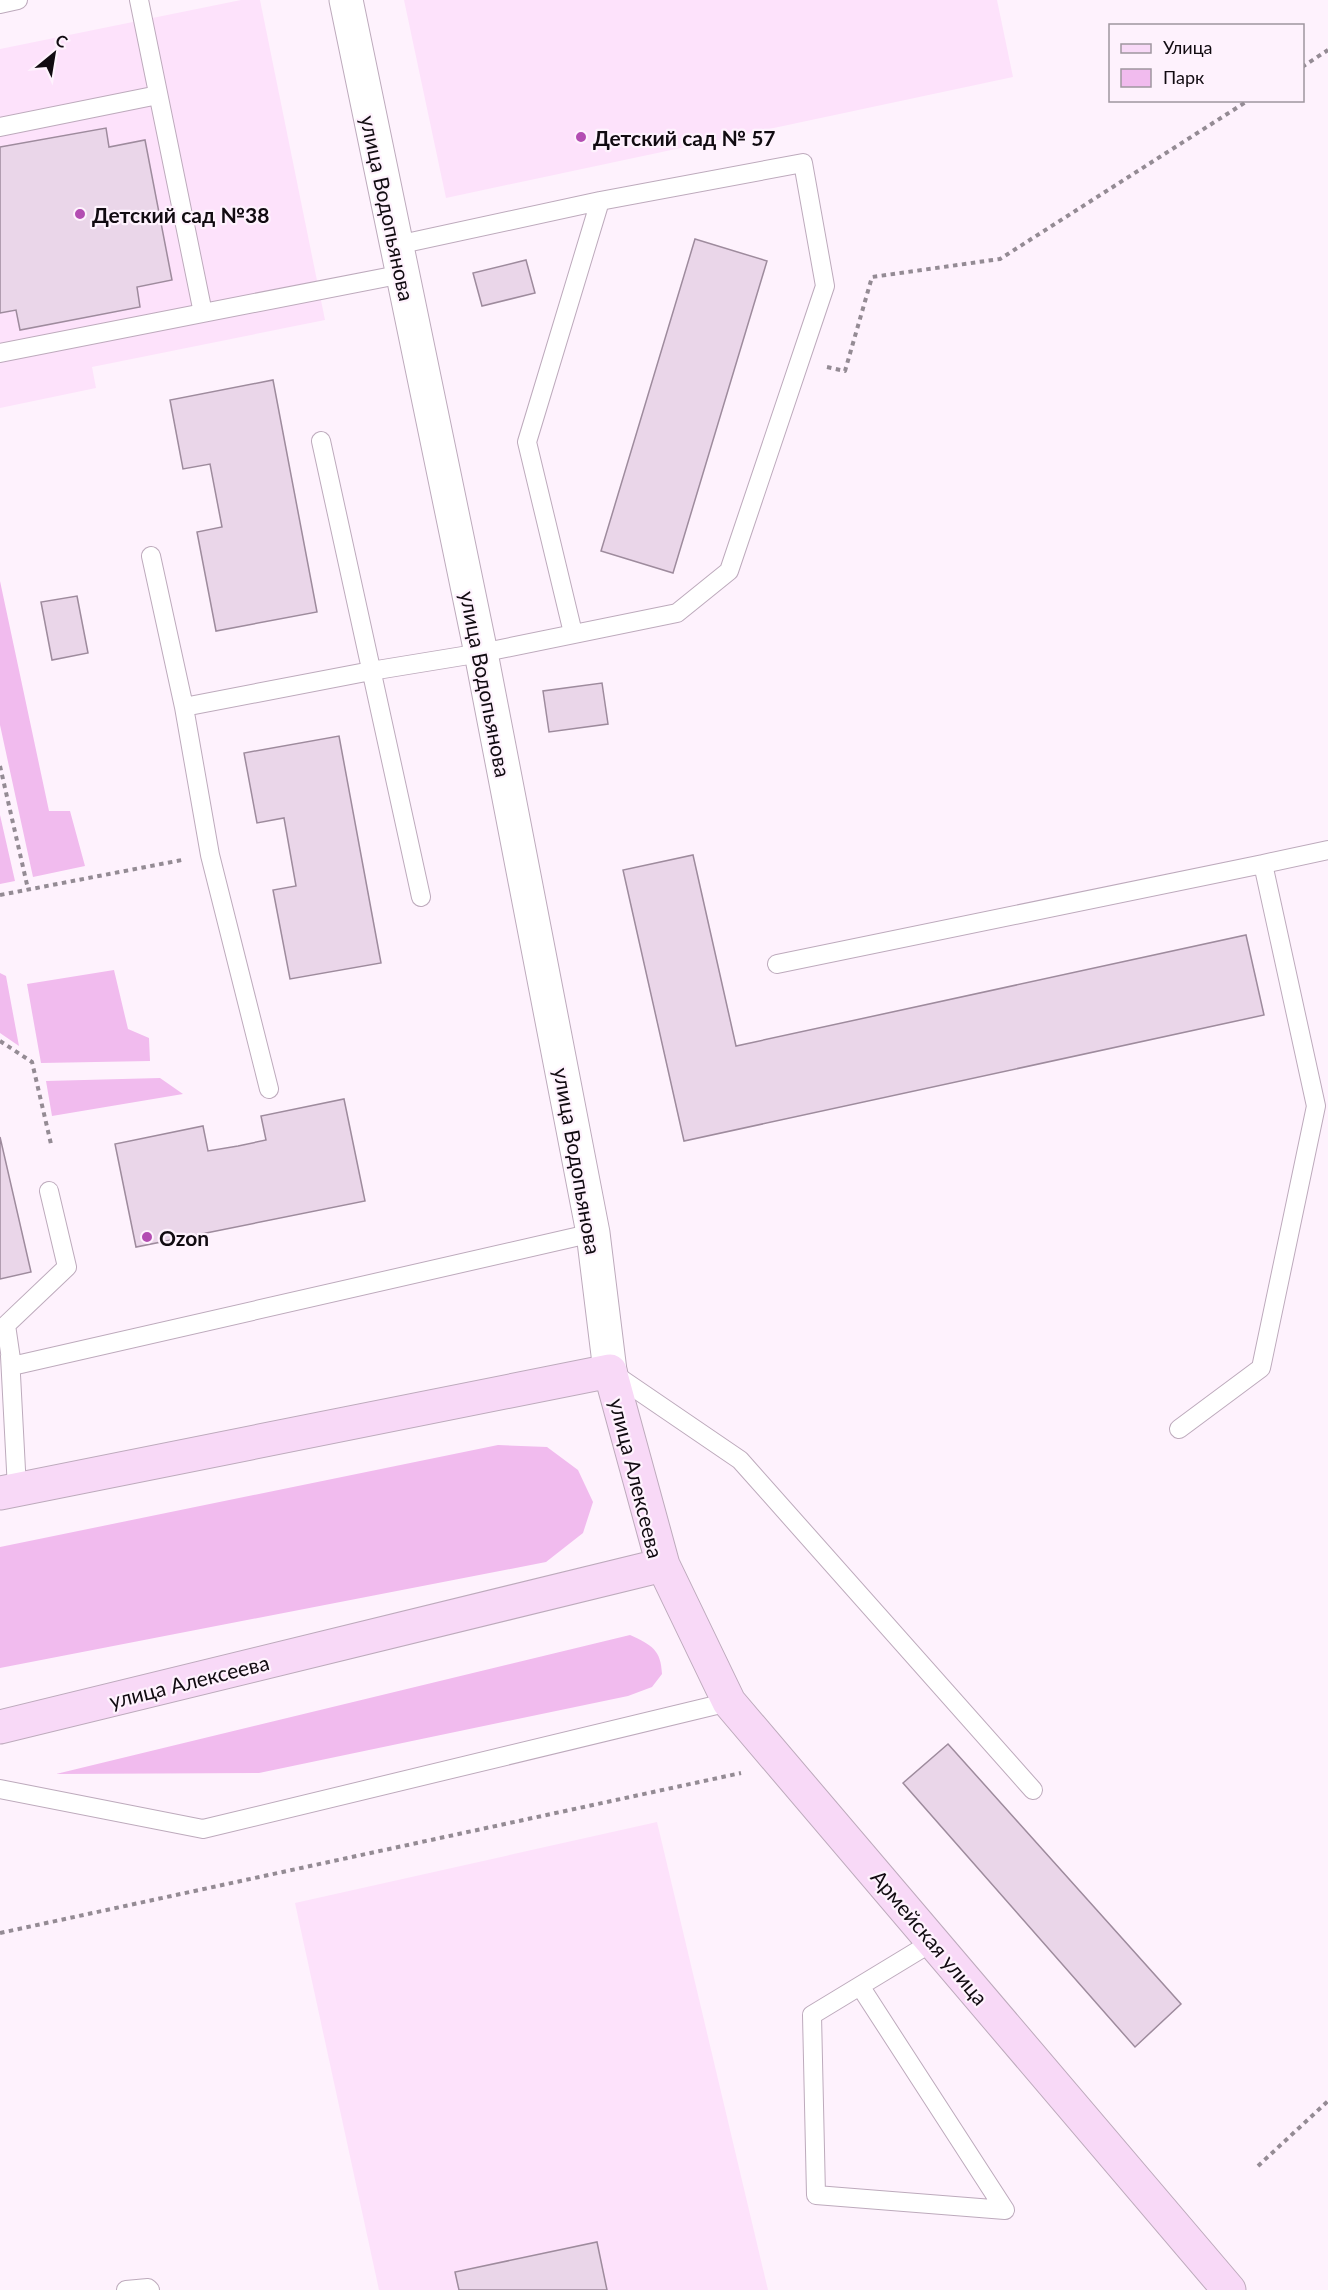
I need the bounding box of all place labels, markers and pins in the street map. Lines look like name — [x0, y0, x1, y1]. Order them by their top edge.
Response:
place label: Детский сад № 57 — [593, 125, 776, 150]
marker: Детский сад № 57 — [574, 130, 588, 144]
place label: Детский сад №38 — [92, 202, 269, 227]
marker: Детский сад №38 — [73, 207, 87, 221]
place label: Ozon — [159, 1225, 209, 1250]
marker: Ozon — [140, 1230, 154, 1244]

